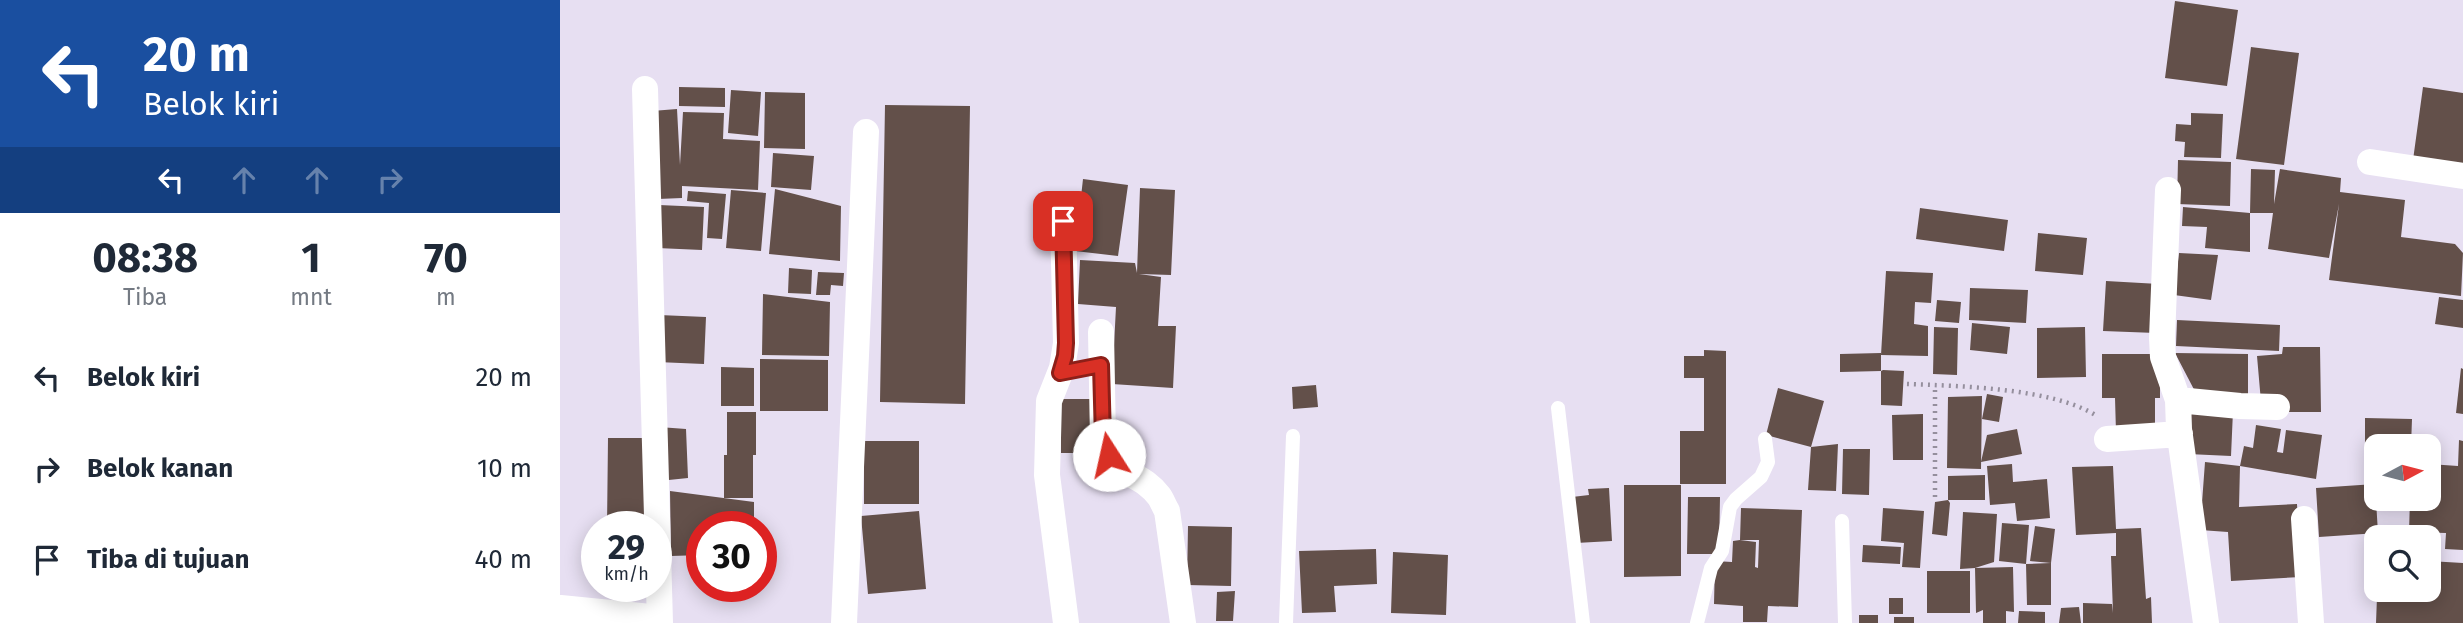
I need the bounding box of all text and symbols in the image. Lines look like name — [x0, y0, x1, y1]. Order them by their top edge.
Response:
text: 20 m — [143, 25, 250, 84]
icon: left — [28, 28, 119, 119]
text: Belok kiri — [143, 85, 279, 123]
icon: left — [152, 161, 190, 199]
icon: ahead — [225, 161, 263, 199]
icon: ahead — [298, 161, 336, 199]
icon: right — [371, 161, 409, 199]
pin — [1033, 191, 1093, 251]
icon: arrive — [1044, 202, 1082, 240]
text: 08:38 — [92, 233, 198, 283]
text: 1 — [301, 233, 321, 283]
text: 70 — [424, 233, 468, 283]
text: Tiba — [123, 283, 167, 311]
text: mnt — [290, 283, 332, 311]
text: m — [436, 283, 456, 311]
icon: left — [28, 359, 66, 397]
text: Belok kiri — [87, 362, 200, 393]
text: 20 m — [475, 362, 532, 393]
position arrow — [1072, 418, 1146, 492]
north arrow — [2364, 434, 2441, 511]
map controls — [2364, 434, 2441, 602]
icon: right — [28, 450, 66, 488]
text: Belok kanan — [87, 453, 233, 484]
text: 10 m — [477, 453, 532, 484]
speed limit sign: 30 — [686, 511, 777, 602]
button: search — [2364, 525, 2441, 602]
text: 29 — [608, 526, 645, 568]
icon: arrive — [28, 541, 66, 579]
text: Tiba di tujuan — [87, 544, 249, 575]
text: 40 m — [474, 544, 532, 575]
text: km/h — [604, 563, 649, 585]

